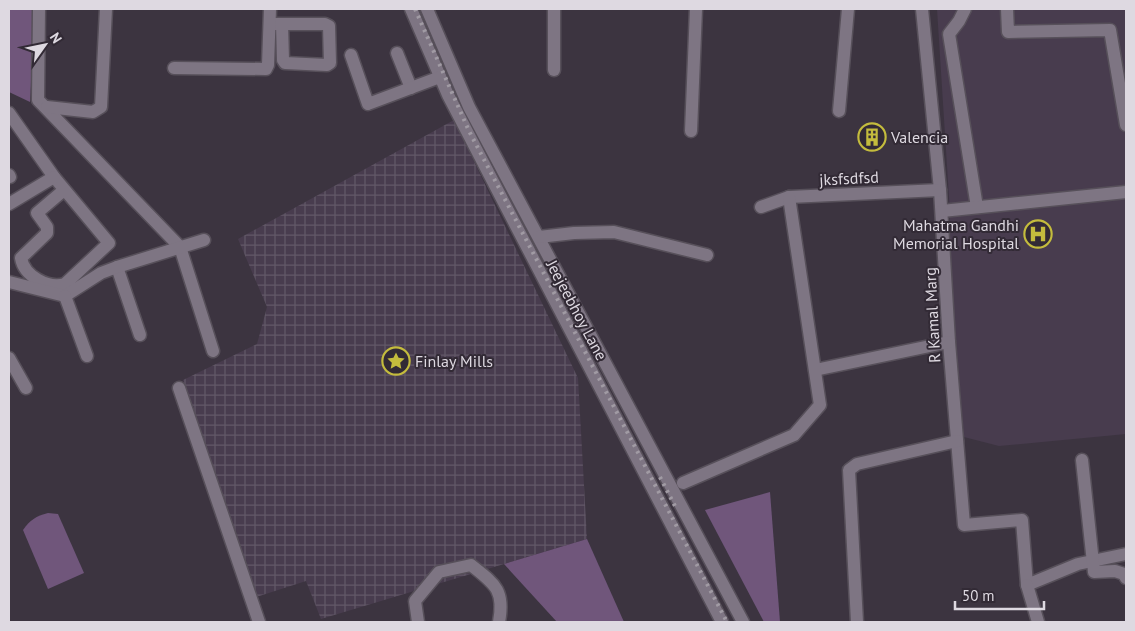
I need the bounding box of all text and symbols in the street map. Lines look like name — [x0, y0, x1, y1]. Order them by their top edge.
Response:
north arrow — [20, 20, 70, 70]
text: N — [46, 29, 66, 47]
building icon: Valencia — [857, 122, 887, 152]
place label: Valencia — [890, 127, 948, 147]
street label: jksfsdfsd — [819, 166, 879, 190]
place label: Mahatma Gandhi Memorial Hospital — [893, 215, 1019, 253]
hospital icon: Mahatma Gandhi Memorial Hospital — [1023, 219, 1053, 249]
street label: Jeejeebhoy Lane — [542, 256, 612, 364]
street label: R Kamal Marg — [920, 267, 944, 363]
place icon: Finlay Mills — [381, 346, 411, 376]
place label: Finlay Mills — [415, 351, 493, 371]
scale bar — [955, 578, 1044, 610]
text: 50 m — [962, 586, 995, 605]

